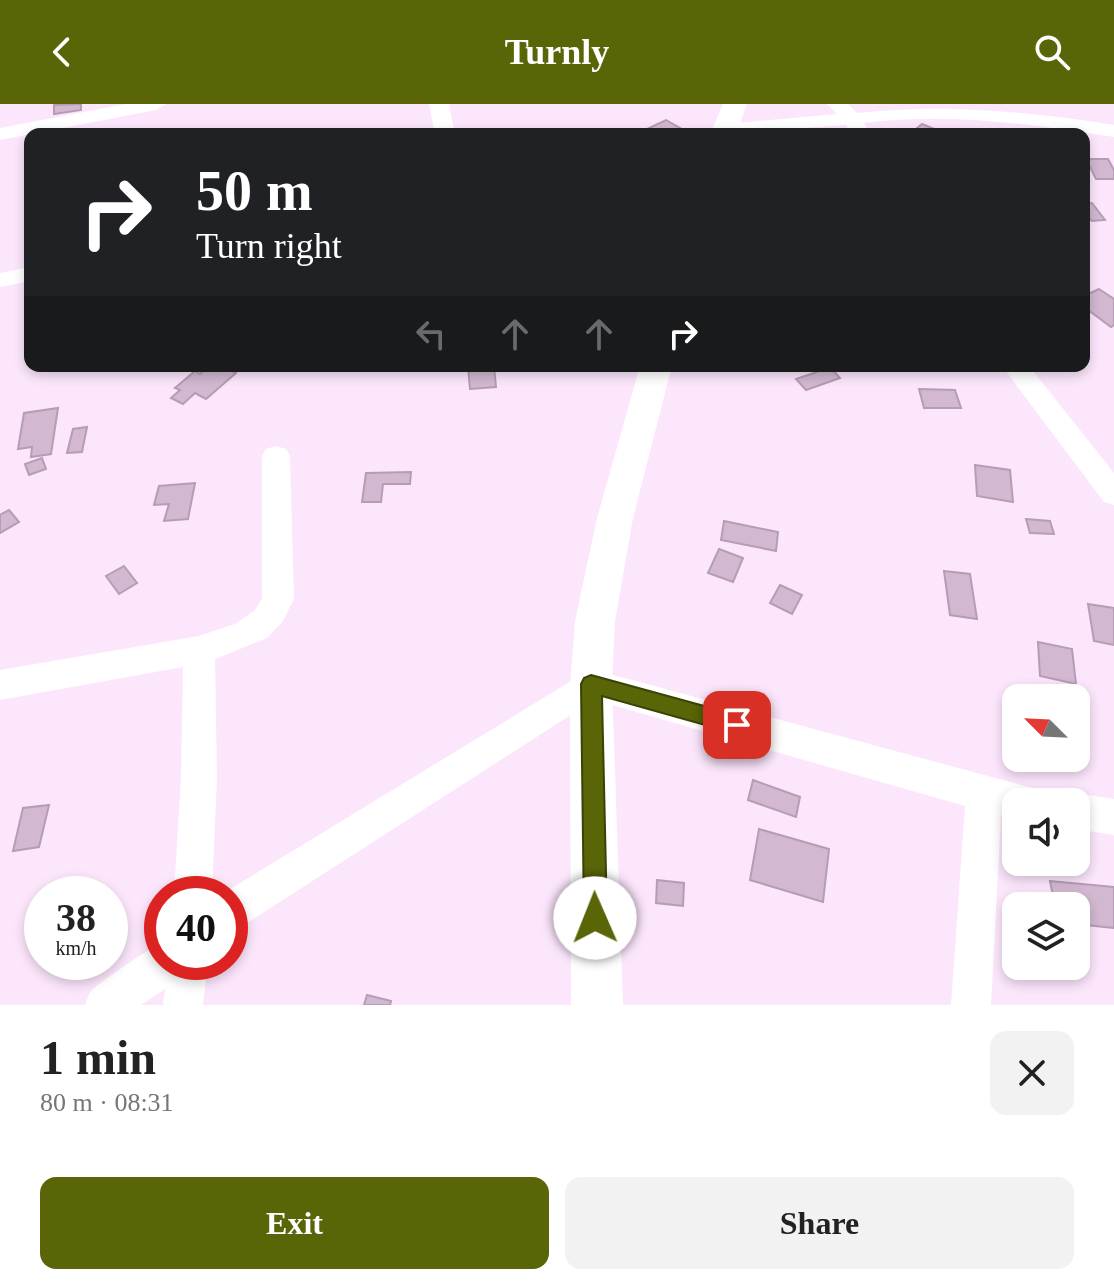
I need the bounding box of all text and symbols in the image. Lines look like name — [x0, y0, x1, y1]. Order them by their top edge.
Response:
icon: back — [40, 30, 84, 74]
icon: search — [1030, 30, 1074, 74]
text: Turnly — [505, 32, 609, 72]
icon: right — [64, 160, 168, 264]
text: 50 m — [196, 160, 313, 222]
text: Turn right — [196, 226, 342, 266]
icon: left — [409, 312, 453, 356]
icon: ahead — [493, 312, 537, 356]
icon: ahead — [577, 312, 621, 356]
icon: right — [661, 312, 705, 356]
north arrow — [1002, 684, 1090, 772]
map controls — [1002, 684, 1090, 980]
pin — [703, 691, 771, 759]
icon: arrive — [715, 703, 759, 747]
button: sound — [1002, 788, 1090, 876]
speed limit sign: 40 — [144, 876, 248, 980]
position arrow — [553, 876, 637, 960]
button: layers — [1002, 892, 1090, 980]
text: 38 — [56, 895, 96, 940]
text: km/h — [55, 937, 97, 959]
text: 1 min — [40, 1031, 156, 1084]
button: close — [990, 1031, 1074, 1115]
text: 80 m · 08:31 — [40, 1088, 174, 1117]
button: Exit — [40, 1177, 549, 1269]
button: Share — [565, 1177, 1074, 1269]

